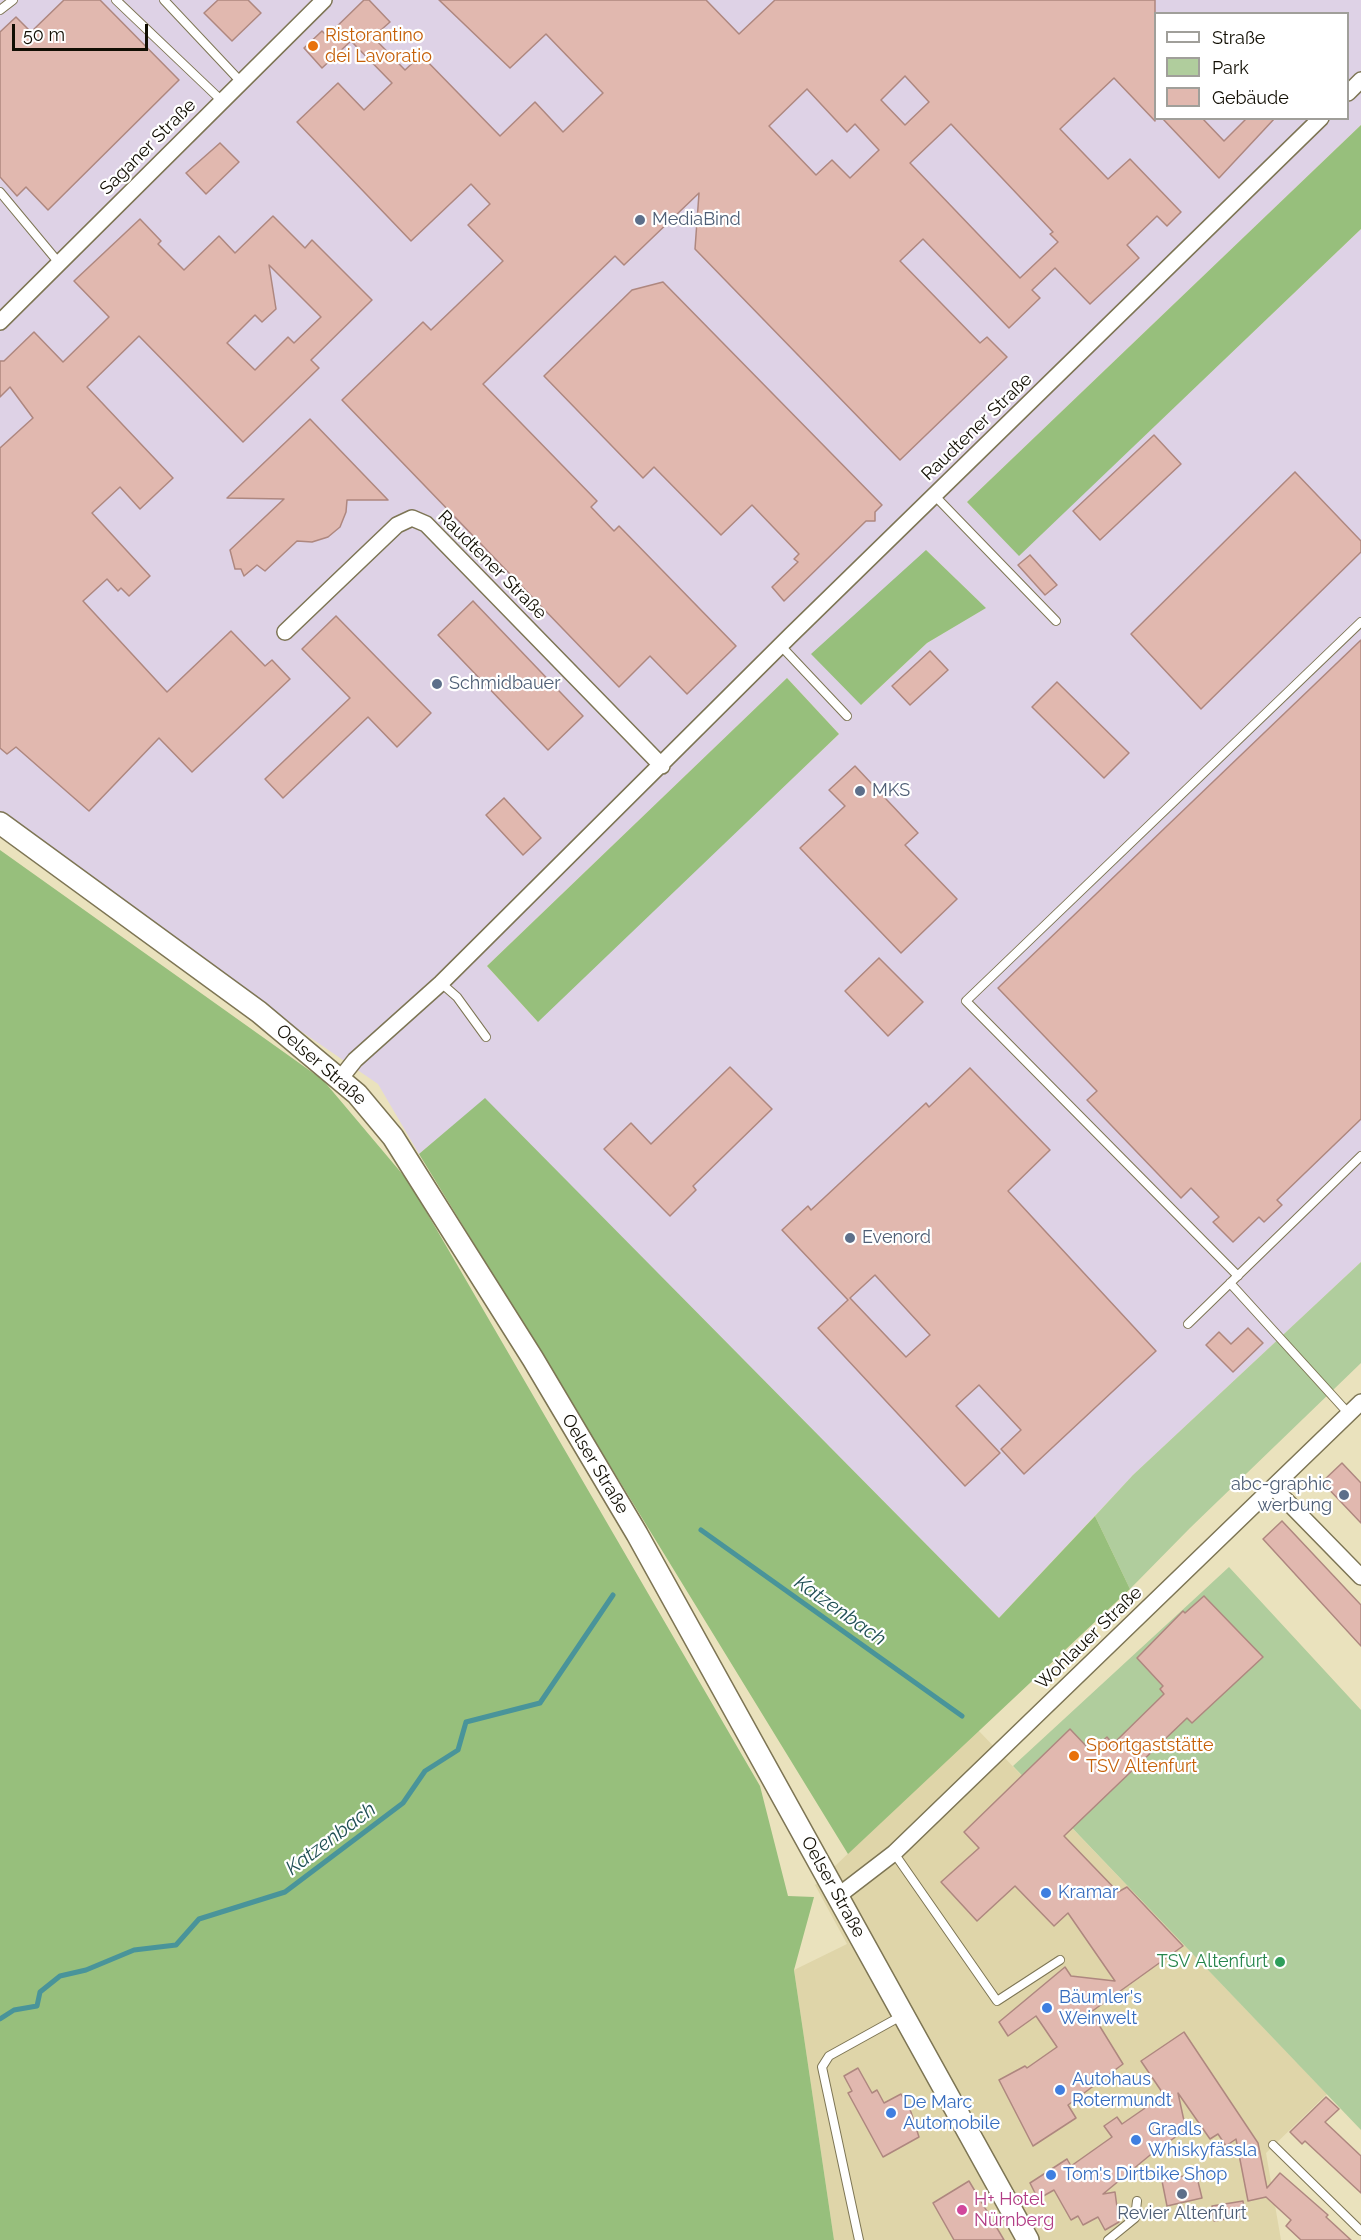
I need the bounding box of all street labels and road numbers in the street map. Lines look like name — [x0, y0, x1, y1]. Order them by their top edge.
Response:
street label: Saganer Straße — [95, 94, 201, 200]
street label: Raudtener Straße — [917, 369, 1037, 485]
street label: Raudtener Straße — [433, 506, 551, 624]
street label: Oelser Straße — [271, 1020, 371, 1110]
street label: Oelser Straße — [557, 1410, 633, 1518]
street label: Wohlauer Straße — [1031, 1582, 1147, 1694]
street label: Oelser Straße — [796, 1833, 870, 1941]

